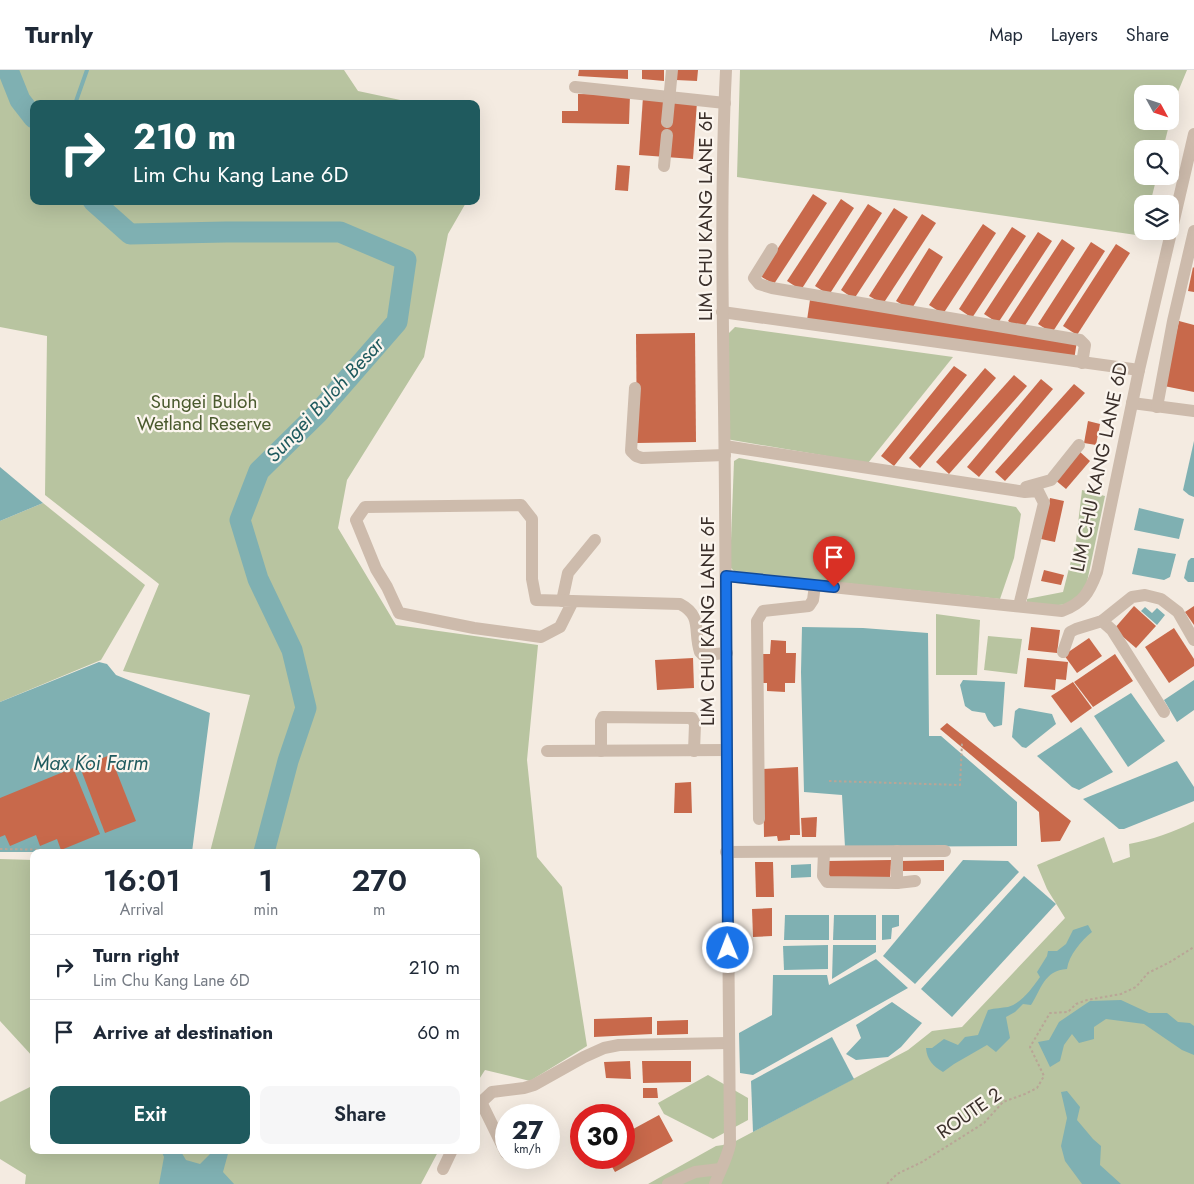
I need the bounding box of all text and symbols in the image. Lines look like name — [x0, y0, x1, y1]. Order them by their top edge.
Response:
text: Turnly — [25, 17, 93, 52]
text: Map — [989, 22, 1023, 48]
text: Layers — [1051, 22, 1098, 48]
text: Share — [1126, 22, 1169, 48]
north arrow — [1134, 85, 1179, 130]
map controls — [1134, 85, 1179, 240]
street label: LIM CHU KANG LANE 6F — [692, 111, 719, 321]
text: 210 m — [133, 112, 236, 162]
icon: right — [50, 120, 115, 185]
button: search — [1134, 140, 1179, 185]
text: Lim Chu Kang Lane 6D — [133, 158, 348, 190]
button: layers — [1134, 195, 1179, 240]
water label: Sungei Buloh Besar — [259, 330, 392, 469]
street label: LIM CHU KANG LANE 6D — [1064, 360, 1134, 574]
park label: Sungei Buloh Wetland Reserve — [137, 388, 271, 437]
street label: LIM CHU KANG LANE 6F — [694, 516, 721, 726]
pin — [813, 536, 855, 587]
icon: arrive — [820, 543, 848, 571]
water label: Max Koi Farm — [34, 749, 148, 778]
text: 16:01 — [103, 859, 180, 902]
text: 1 — [259, 859, 273, 902]
text: 270 — [351, 859, 407, 902]
text: Arrival — [120, 898, 164, 921]
text: min — [253, 898, 278, 921]
text: m — [373, 898, 385, 921]
position arrow — [701, 921, 753, 973]
text: Turn right — [93, 942, 179, 969]
icon: right — [50, 953, 78, 981]
text: 210 m — [409, 954, 460, 981]
text: Lim Chu Kang Lane 6D — [93, 969, 250, 992]
icon: arrive — [50, 1018, 78, 1046]
text: Arrive at destination — [93, 1019, 273, 1046]
text: 60 m — [417, 1019, 460, 1046]
street label: ROUTE 2 — [931, 1081, 1007, 1145]
button: Exit — [50, 1086, 250, 1144]
button: Share — [260, 1086, 460, 1144]
speed limit sign: 30 — [570, 1104, 635, 1169]
text: 27 — [512, 1112, 543, 1148]
text: km/h — [514, 1140, 541, 1158]

